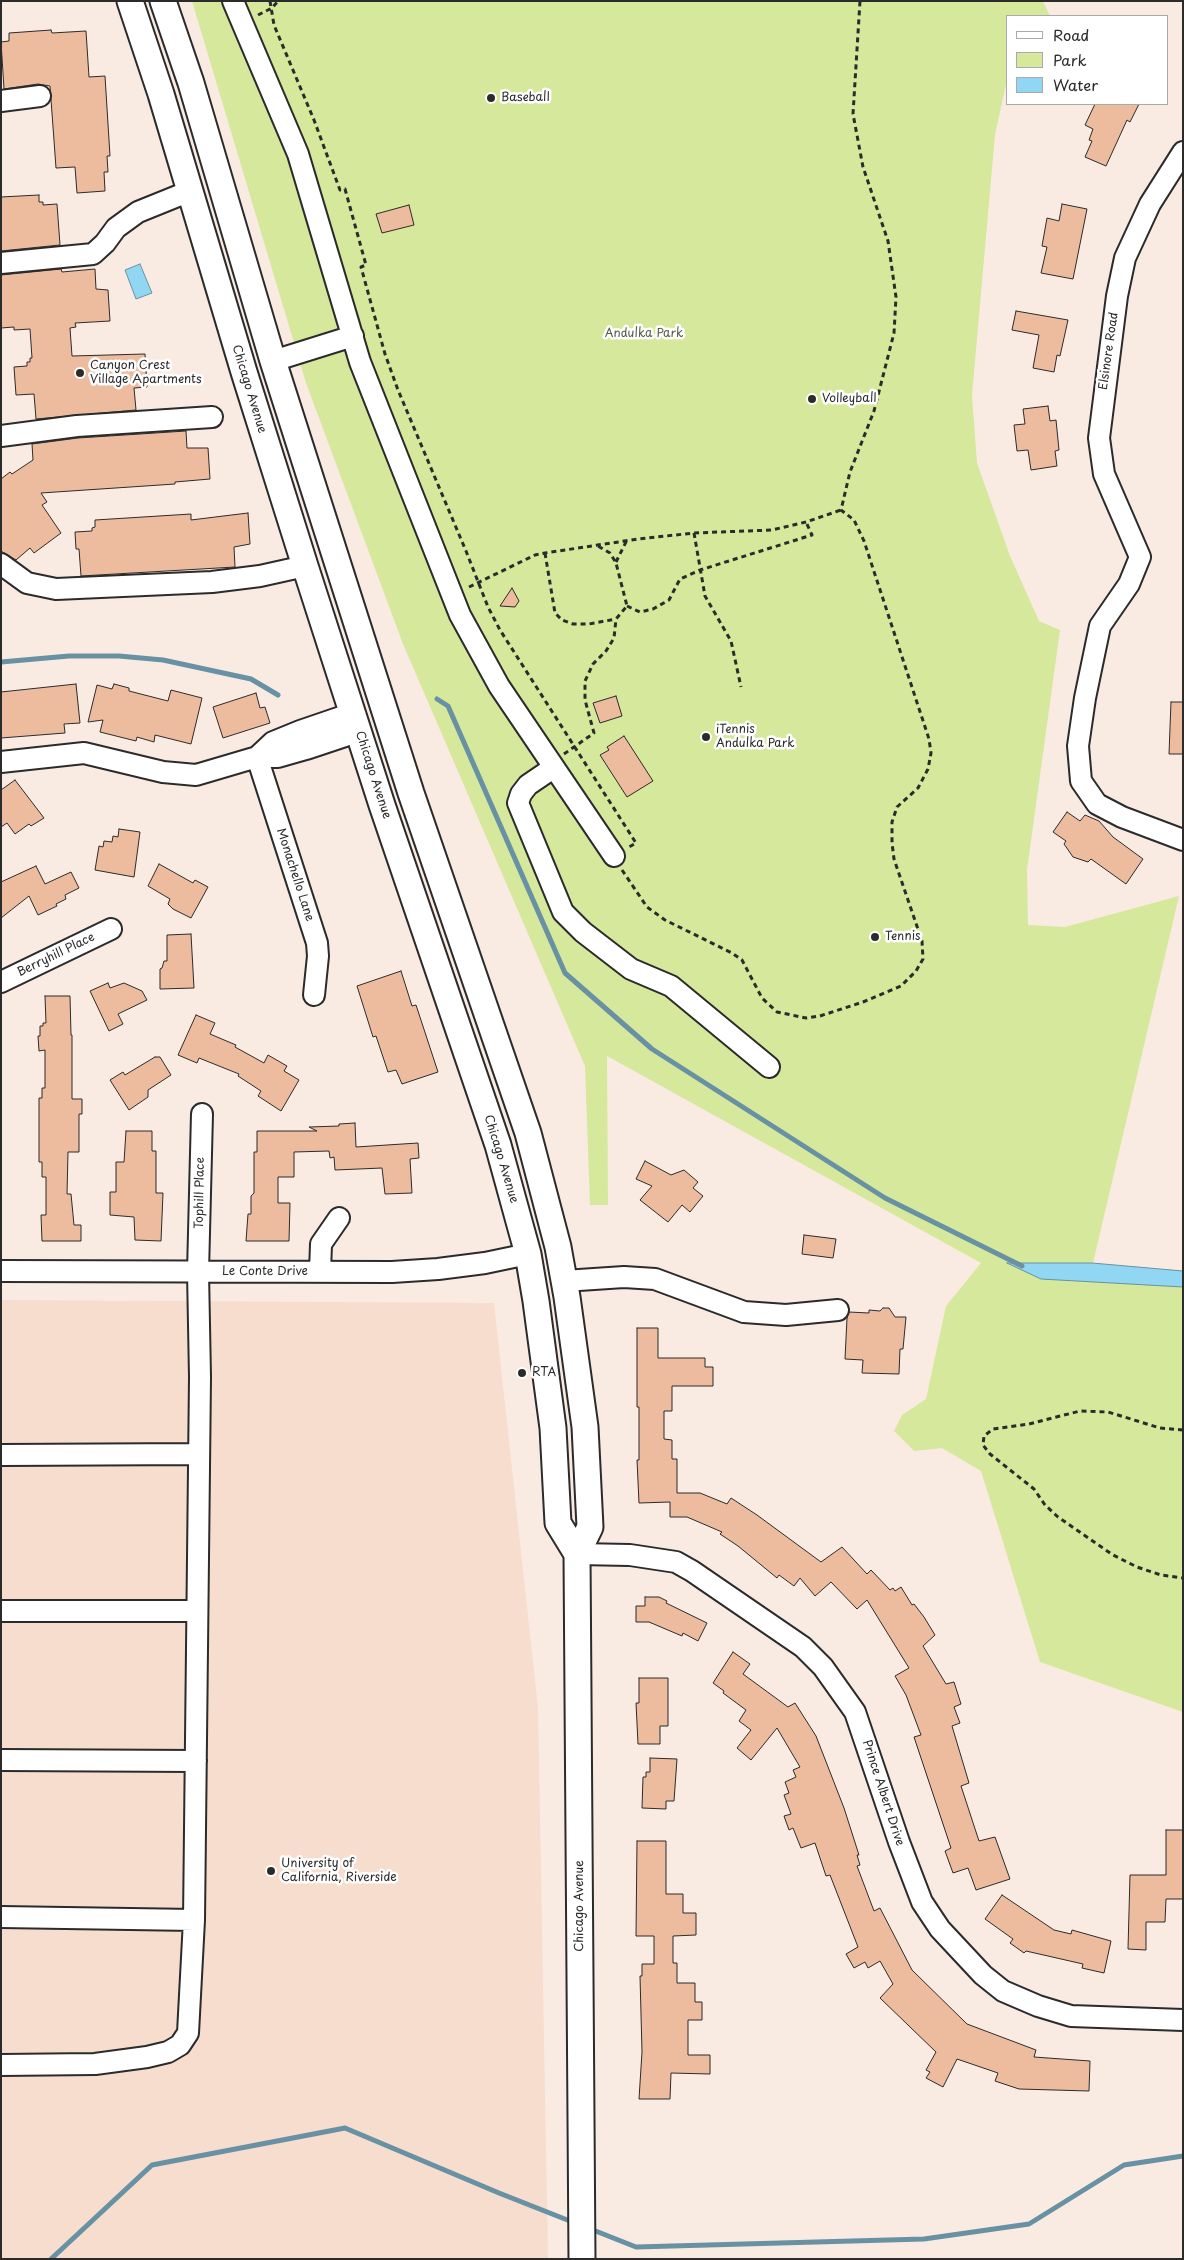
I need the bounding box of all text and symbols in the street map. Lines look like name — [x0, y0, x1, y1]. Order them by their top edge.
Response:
legend — [1006, 15, 1169, 105]
text: Road — [1053, 23, 1089, 46]
text: Park — [1053, 48, 1087, 71]
text: Water — [1053, 73, 1098, 96]
place label: Baseball — [501, 91, 550, 105]
marker: Baseball — [485, 92, 497, 104]
street label: Elsinore Road — [1096, 311, 1122, 391]
park label: Andulka Park — [605, 327, 683, 341]
street label: Chicago Avenue — [229, 343, 269, 435]
place label: Canyon Crest Village Apartments — [90, 359, 202, 387]
marker: Canyon Crest Village Apartments — [74, 367, 86, 379]
place label: Volleyball — [822, 392, 877, 406]
marker: Volleyball — [806, 393, 818, 405]
place label: iTennis Andulka Park — [716, 723, 794, 751]
street label: Chicago Avenue — [352, 729, 394, 821]
marker: iTennis Andulka Park — [700, 731, 712, 743]
street label: Monachello Lane — [273, 827, 317, 923]
street label: Berryhill Place — [15, 930, 97, 980]
place label: Tennis — [885, 930, 921, 944]
marker: Tennis — [869, 931, 881, 943]
street label: Chicago Avenue — [481, 1113, 521, 1205]
street label: Tophill Place — [192, 1157, 208, 1229]
street label: Le Conte Drive — [222, 1265, 308, 1279]
place label: RTA — [532, 1366, 556, 1380]
marker: RTA — [516, 1367, 528, 1379]
street label: Prince Albert Drive — [859, 1738, 907, 1848]
place label: University of California, Riverside — [281, 1857, 397, 1885]
street label: Chicago Avenue — [573, 1860, 587, 1952]
marker: University of California, Riverside — [265, 1865, 277, 1877]

